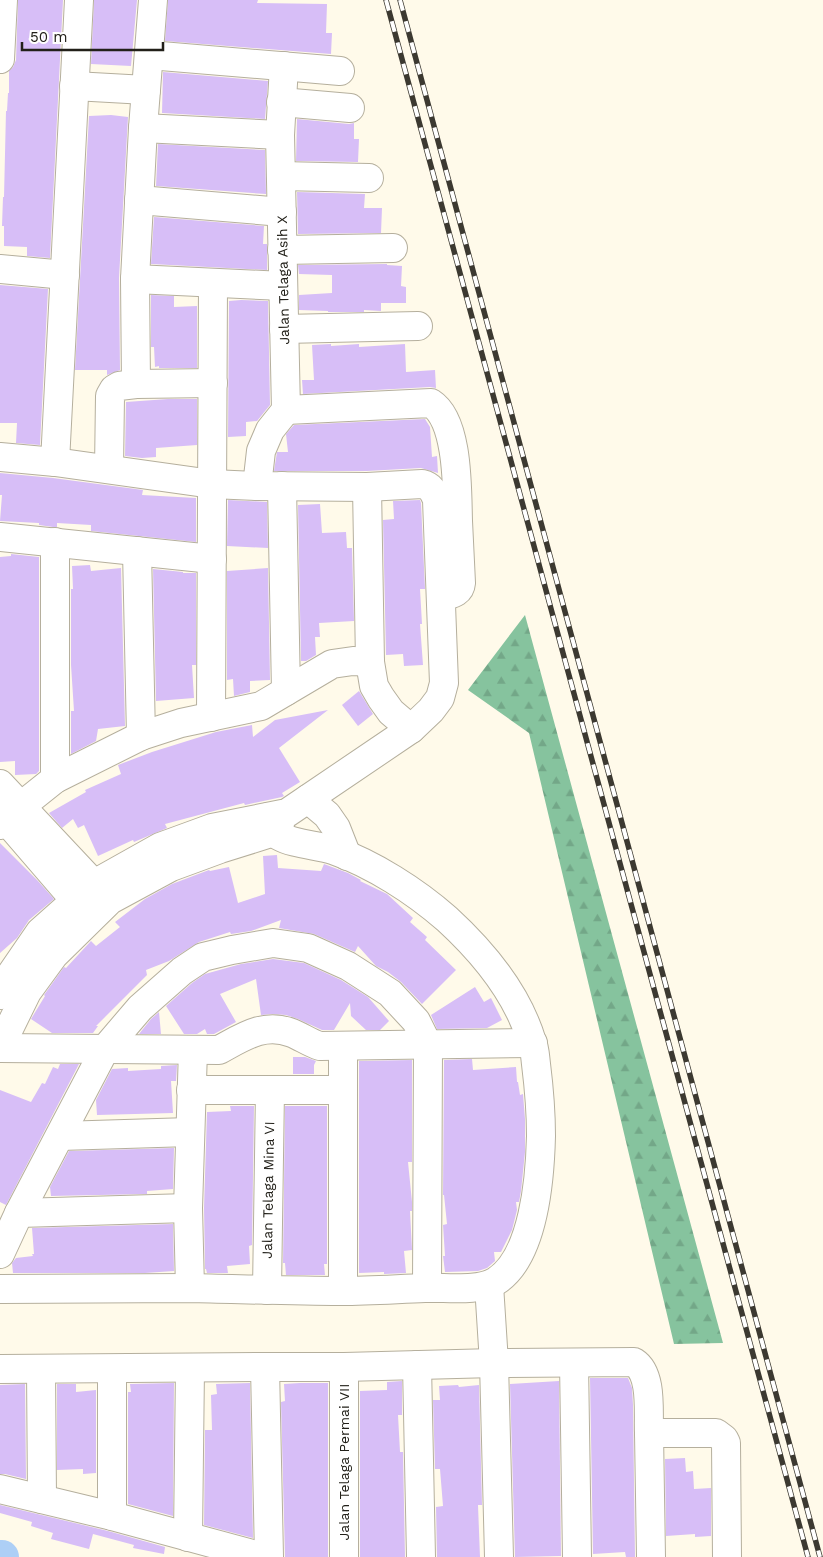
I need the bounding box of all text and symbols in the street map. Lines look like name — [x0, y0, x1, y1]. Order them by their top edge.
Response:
scale bar — [22, 20, 164, 52]
text: 50 m — [30, 28, 67, 46]
street label: Jalan Telaga Asih X — [274, 215, 292, 345]
street label: Jalan Telaga Mina VI — [259, 1121, 277, 1259]
street label: Jalan Telaga Permai VII — [336, 1384, 352, 1540]

